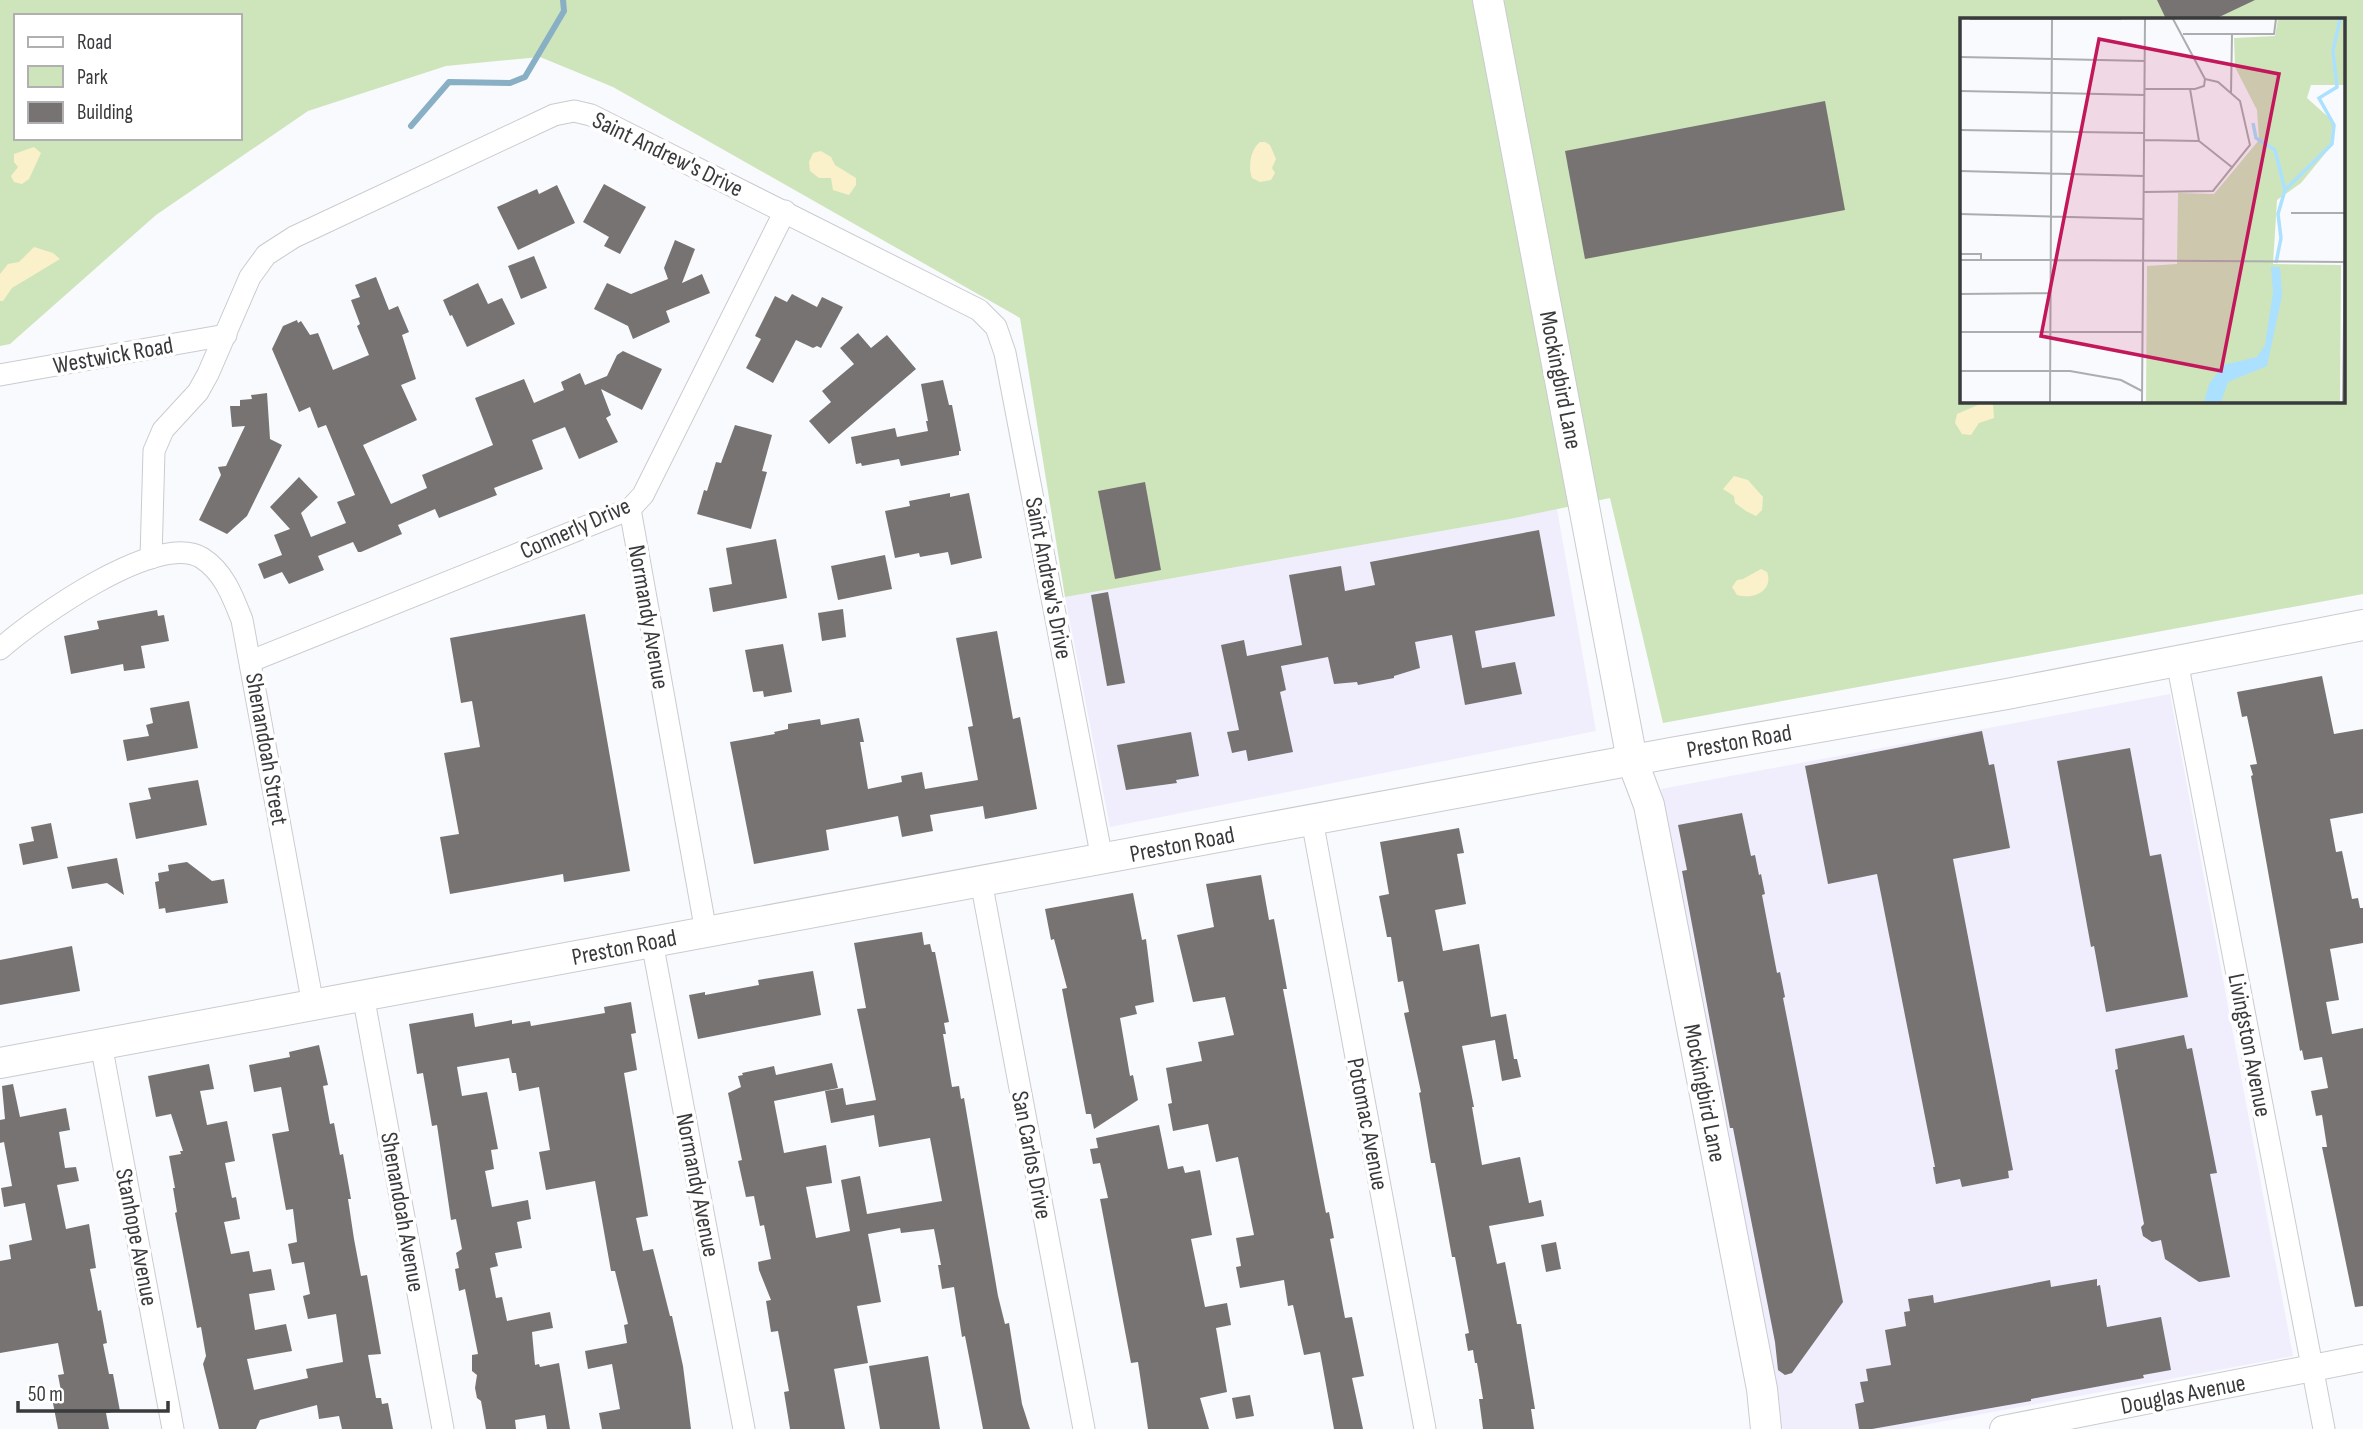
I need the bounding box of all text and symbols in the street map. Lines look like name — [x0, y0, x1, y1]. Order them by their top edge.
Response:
legend — [14, 14, 242, 140]
inset map — [1960, 18, 2346, 402]
text: Road — [77, 30, 112, 55]
text: Park — [77, 65, 108, 90]
text: Building — [77, 100, 133, 125]
street label: Saint Andrew's Drive — [588, 105, 748, 203]
street label: Mockingbird Lane — [1533, 309, 1588, 452]
street label: Westwick Road — [51, 331, 175, 380]
street label: Connerly Drive — [515, 491, 635, 566]
street label: Saint Andrew's Drive — [1019, 495, 1078, 661]
street label: Normandy Avenue — [622, 543, 675, 691]
street label: Shenandoah Street — [239, 671, 294, 827]
street label: Preston Road — [1684, 718, 1794, 765]
street label: Preston Road — [1127, 820, 1237, 869]
street label: Preston Road — [569, 923, 679, 972]
street label: Livingston Avenue — [2221, 971, 2278, 1119]
street label: Mockingbird Lane — [1677, 1022, 1732, 1165]
street label: Potomac Avenue — [1340, 1056, 1395, 1193]
street label: San Carlos Drive — [1005, 1089, 1058, 1222]
street label: Normandy Avenue — [669, 1111, 726, 1259]
street label: Shenandoah Avenue — [374, 1130, 431, 1294]
street label: Stanhope Avenue — [109, 1166, 164, 1308]
street label: Douglas Avenue — [2118, 1368, 2248, 1421]
scale bar — [18, 1370, 168, 1414]
text: 50 m — [28, 1382, 63, 1407]

